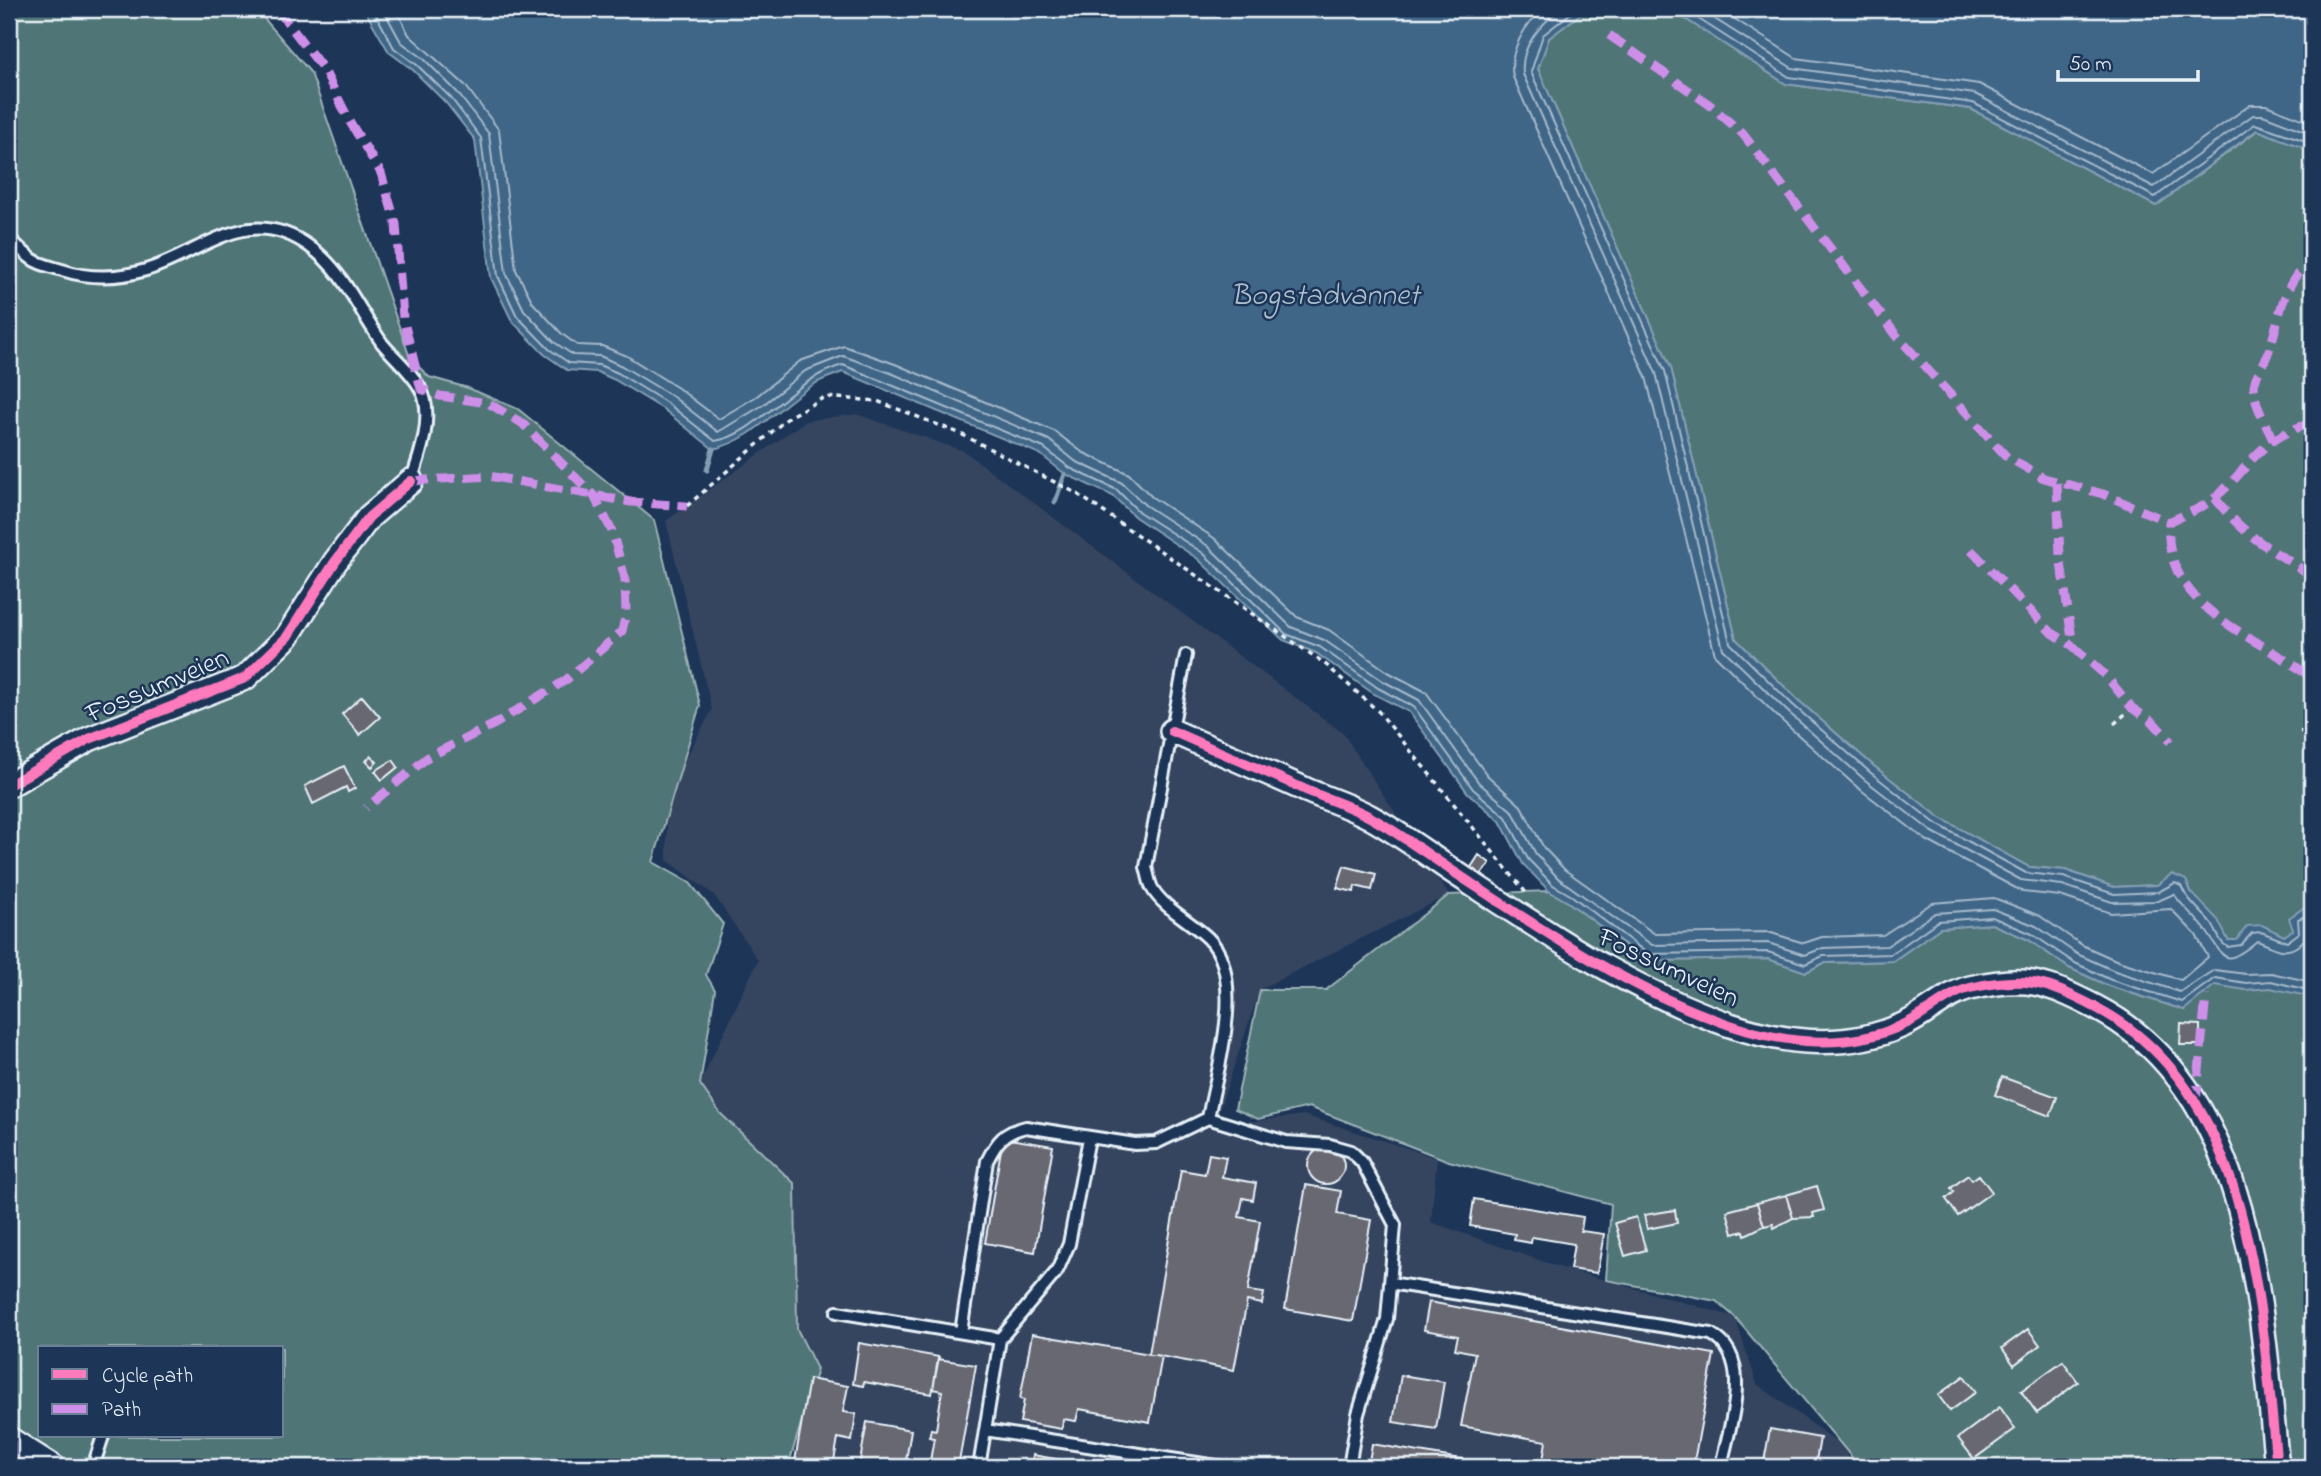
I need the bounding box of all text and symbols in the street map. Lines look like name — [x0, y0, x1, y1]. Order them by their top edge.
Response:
scale bar — [2058, 38, 2198, 82]
text: 50 m — [2069, 50, 2112, 80]
water label: Bogstadvannet — [1231, 275, 1422, 319]
street label: Fossumveien — [79, 638, 236, 736]
street label: Fossumveien — [1590, 918, 1746, 1020]
legend — [38, 1346, 284, 1438]
text: Cycle path — [102, 1362, 193, 1394]
text: Path — [102, 1396, 141, 1426]

